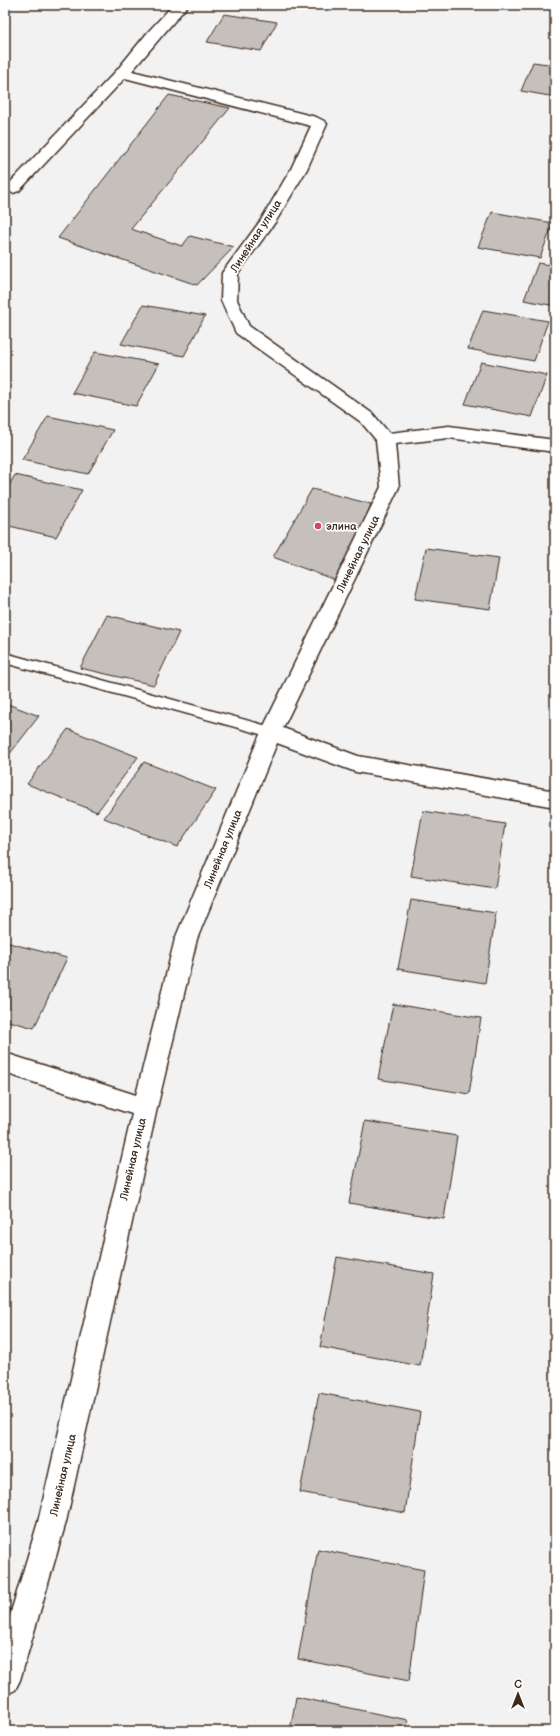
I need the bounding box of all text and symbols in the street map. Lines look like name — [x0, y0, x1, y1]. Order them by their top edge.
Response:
street label: Линейная улица — [227, 197, 285, 276]
street label: Линейная улица — [333, 513, 382, 596]
place label: элина — [326, 520, 357, 533]
marker: элина — [313, 521, 323, 531]
street label: Линейная улица — [201, 807, 245, 891]
street label: Линейная улица — [117, 1116, 149, 1202]
street label: Линейная улица — [47, 1432, 79, 1518]
north arrow — [498, 1674, 538, 1714]
text: С — [514, 1678, 522, 1691]

